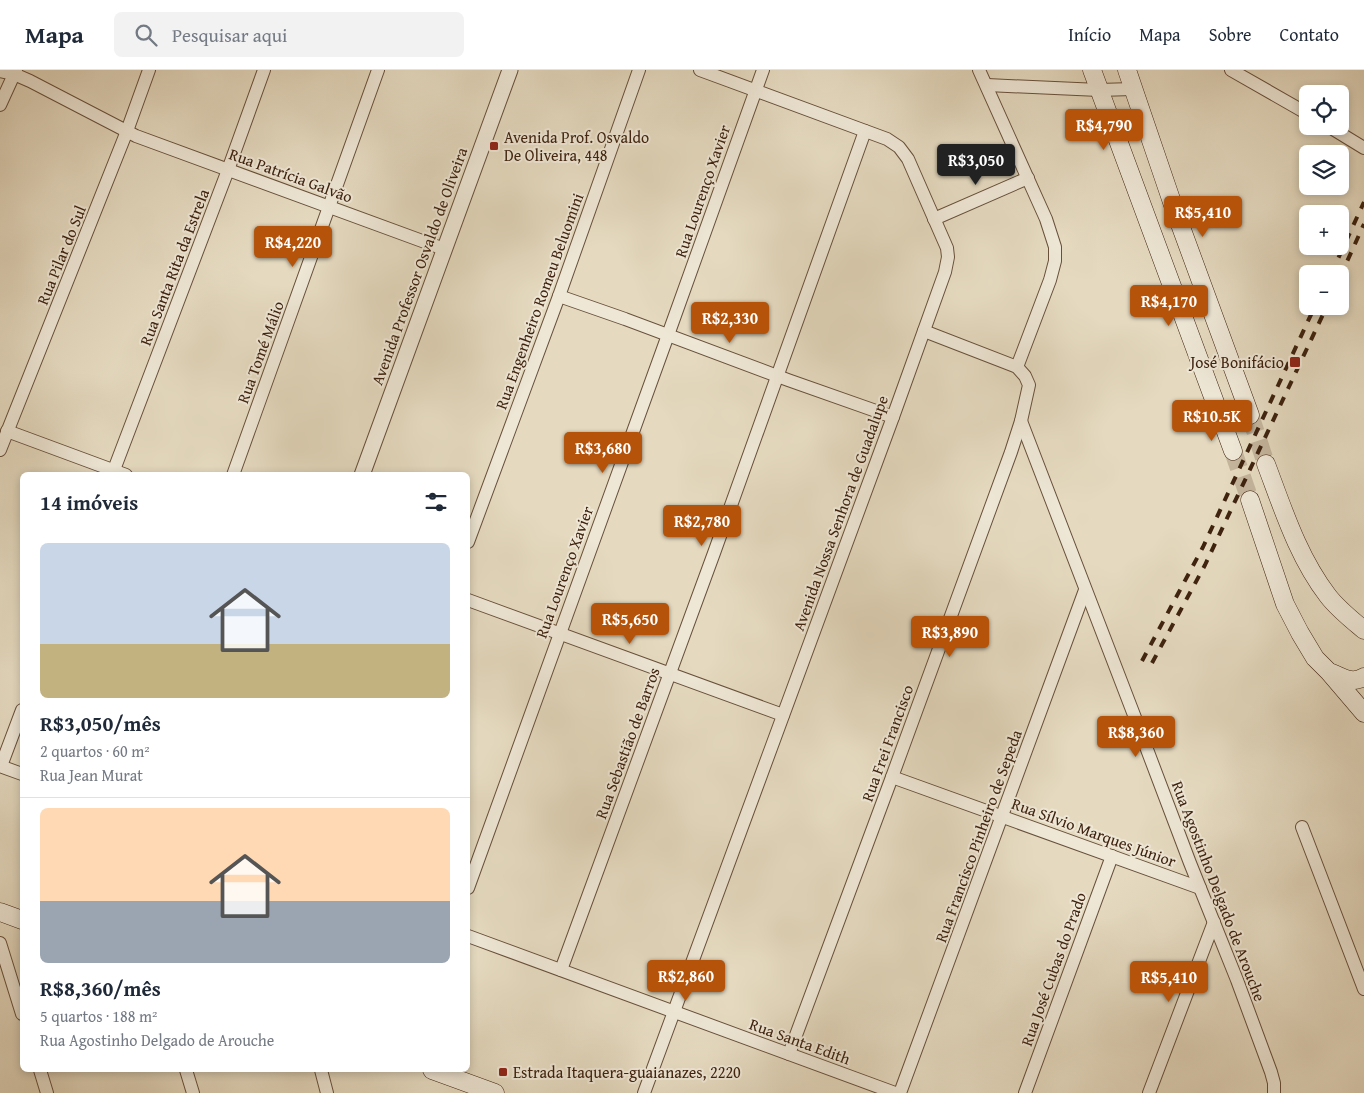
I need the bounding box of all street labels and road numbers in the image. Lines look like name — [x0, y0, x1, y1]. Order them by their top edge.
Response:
street label: Rua Lourenço Xavier — [668, 121, 736, 261]
street label: Rua Patrícia Galvão — [226, 142, 356, 208]
street label: Avenida Professor Osvaldo de Oliveira — [365, 143, 473, 388]
street label: Rua Santa Rita da Estrela — [133, 185, 215, 349]
street label: Rua Engenheiro Romeu Beluomini — [489, 189, 590, 413]
street label: Rua Pilar do Sul — [30, 201, 92, 308]
street label: Rua Tomé Málio — [230, 297, 290, 407]
street label: Avenida Nossa Senhora de Guadalupe — [786, 392, 894, 634]
street label: Rua Lourenço Xavier — [529, 502, 599, 641]
street label: Rua Sebastião de Barros — [588, 664, 666, 822]
street label: Rua Frei Francisco — [855, 681, 919, 805]
street label: Rua Francisco Pinheiro de Sepeda — [928, 726, 1028, 946]
street label: Rua Agostinho Delgado de Arouche — [1166, 777, 1272, 1005]
street label: Rua Sílvio Marques Júnior — [1008, 791, 1180, 873]
street label: Rua José Cubas do Prado — [1014, 889, 1092, 1049]
street label: Rua Santa Edith — [746, 1012, 854, 1070]

